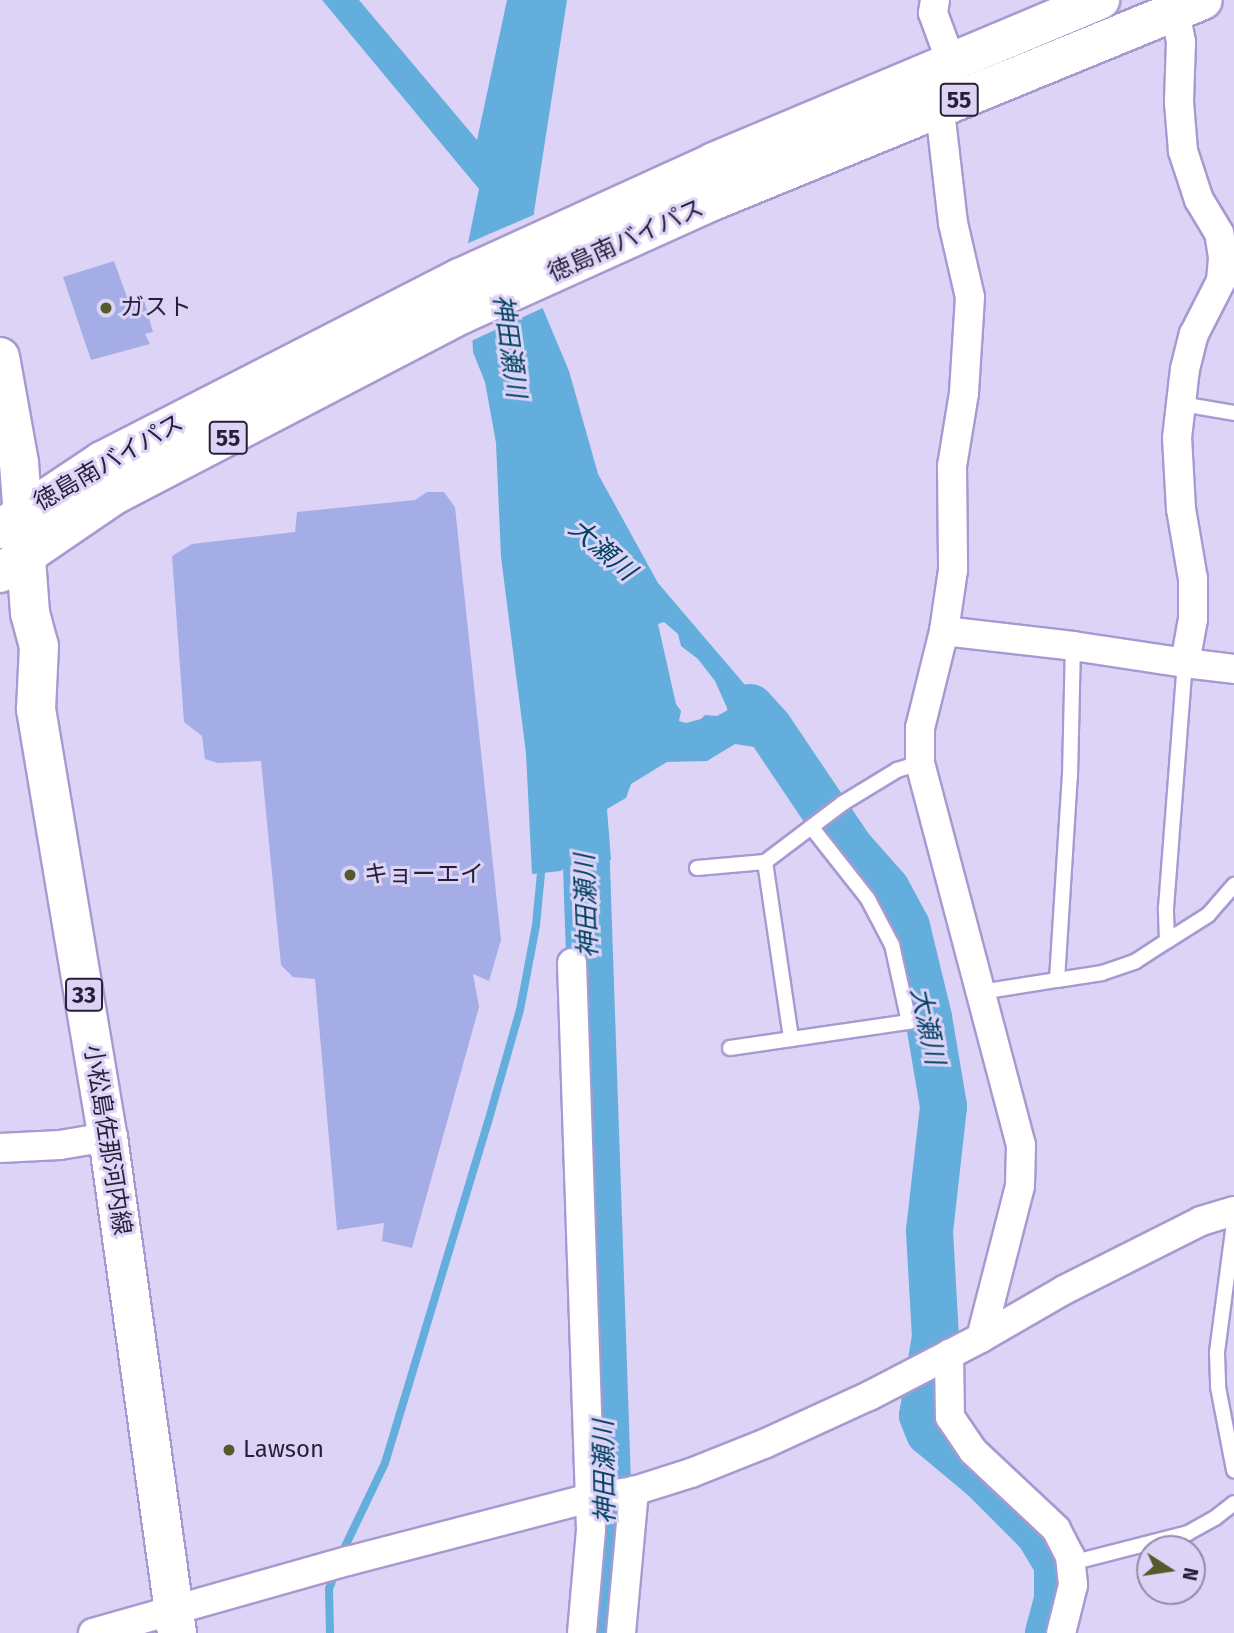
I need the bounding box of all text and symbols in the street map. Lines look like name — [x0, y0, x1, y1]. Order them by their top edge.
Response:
road number: 55 — [938, 80, 980, 120]
street label: 徳島南バイパス — [543, 194, 709, 288]
water label: 神田瀬川 — [486, 292, 532, 400]
place label: ガスト — [120, 294, 192, 322]
marker: ガスト — [98, 300, 114, 316]
street label: 徳島南バイパス — [29, 409, 189, 517]
road number: 55 — [207, 418, 249, 458]
water label: 大瀬川 — [562, 513, 642, 587]
water label: 神田瀬川 — [570, 853, 604, 959]
place label: キョーエイ — [364, 861, 484, 889]
marker: キョーエイ — [342, 867, 358, 883]
road number: 33 — [65, 976, 103, 1014]
water label: 大瀬川 — [904, 985, 950, 1067]
street label: 小松島佐那河内線 — [78, 1043, 136, 1237]
water label: 神田瀬川 — [588, 1420, 622, 1524]
place label: Lawson — [243, 1436, 324, 1464]
marker: Lawson — [221, 1442, 237, 1458]
north arrow — [1136, 1535, 1206, 1605]
text: N — [1178, 1565, 1203, 1583]

